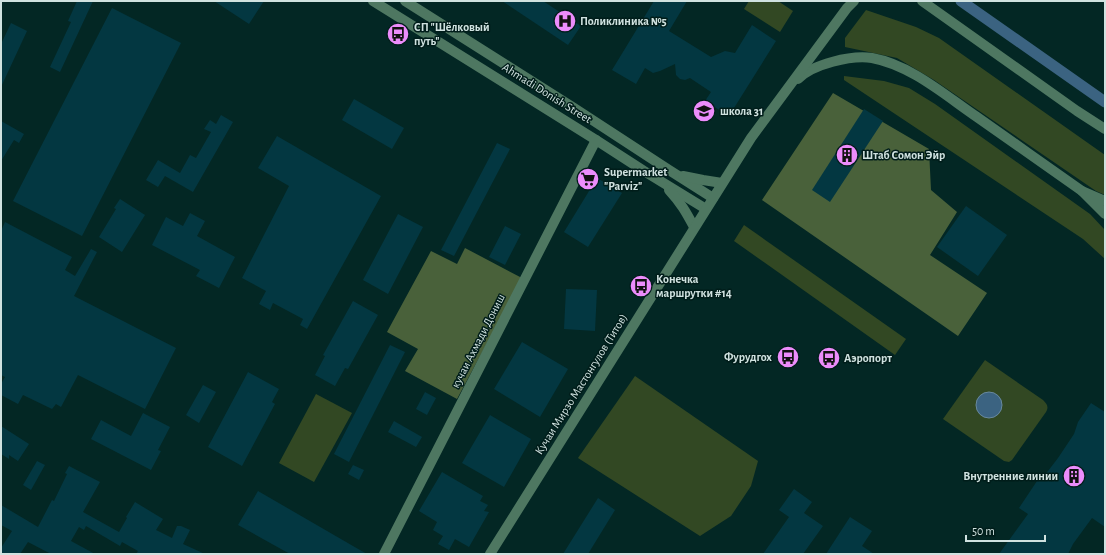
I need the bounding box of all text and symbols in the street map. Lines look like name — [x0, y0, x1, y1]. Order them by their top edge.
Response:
hospital icon: Поликлиника №5 — [552, 8, 578, 34]
place label: Поликлиника №5 — [580, 15, 667, 27]
bus stop icon: СП "Шёлковый путь" — [385, 21, 411, 47]
place label: СП "Шёлковый путь" — [414, 21, 489, 48]
street label: Ahmadi Donish Street — [500, 61, 594, 125]
school or university icon: школа 31 — [691, 98, 717, 124]
place label: школа 31 — [720, 105, 763, 117]
building icon: Штаб Сомон Эйр — [834, 142, 860, 168]
place label: Штаб Сомон Эйр — [862, 149, 945, 161]
supermarket icon: Supermarket "Parviz" — [575, 166, 601, 192]
place label: Supermarket "Parviz" — [604, 166, 667, 192]
bus stop icon: Конечка маршрутки #14 — [628, 273, 654, 299]
place label: Конечка маршрутки #14 — [656, 273, 732, 300]
street label: кучаи Ахмади Дониш — [449, 292, 508, 390]
street label: Кучаи Мирзо Мастонгулов (Титов) — [533, 311, 630, 457]
bus stop icon: Фурудгох — [775, 344, 801, 370]
bus stop icon: Аэропорт — [816, 345, 842, 371]
place label: Фурудгох — [724, 351, 772, 364]
place label: Аэропорт — [844, 352, 892, 364]
building icon: Внутренние линии — [1061, 463, 1087, 489]
place label: Внутренние линии — [963, 470, 1058, 483]
scale bar — [966, 517, 1045, 543]
text: 50 m — [972, 525, 995, 537]

